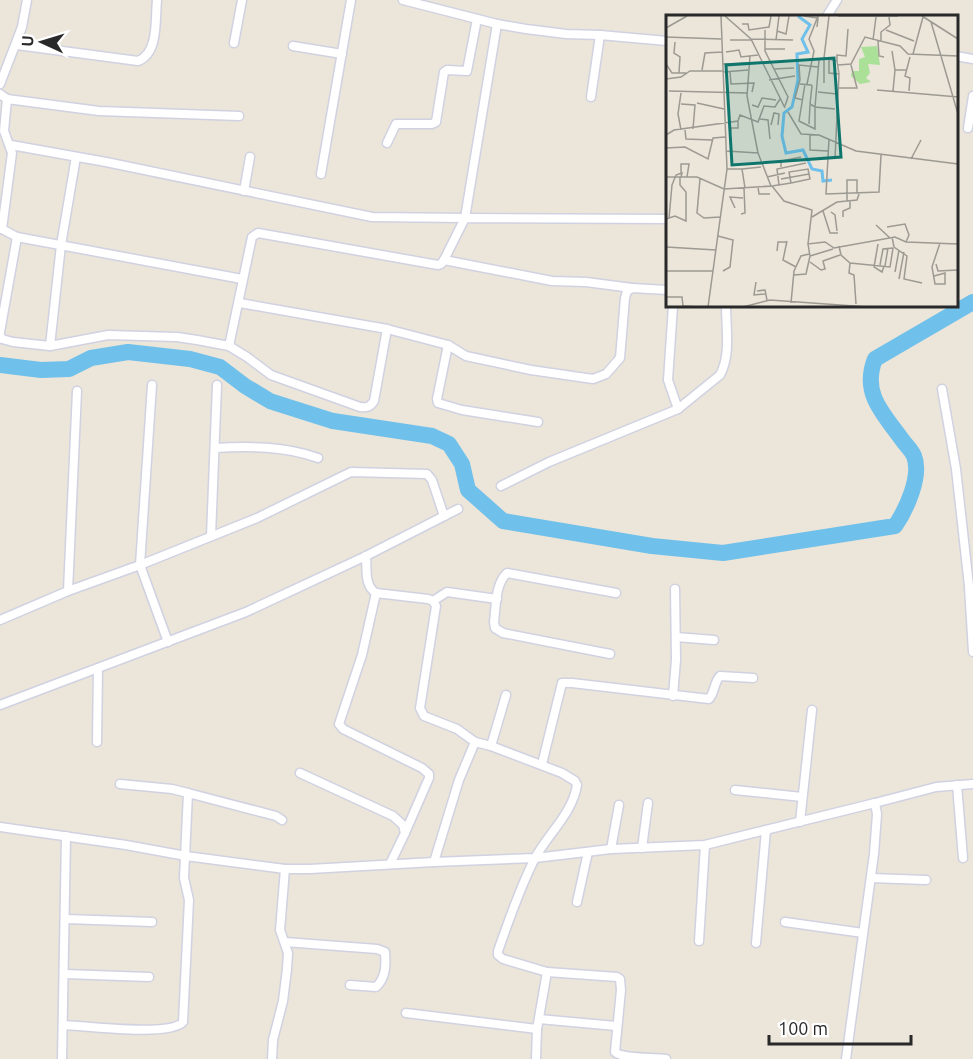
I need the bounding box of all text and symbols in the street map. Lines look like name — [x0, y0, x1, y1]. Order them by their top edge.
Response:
north arrow — [12, 12, 72, 72]
inset map — [666, 15, 958, 308]
text: U — [18, 35, 36, 47]
scale bar — [769, 1008, 912, 1046]
text: 100 m — [778, 1018, 828, 1038]

